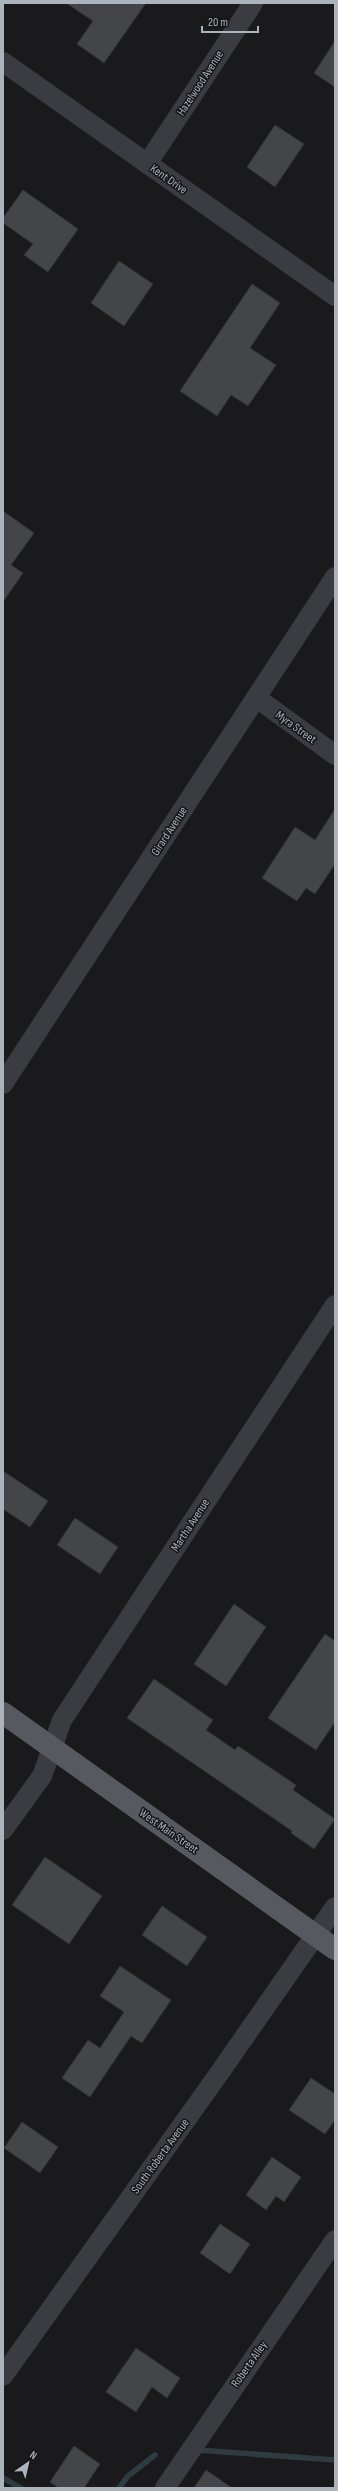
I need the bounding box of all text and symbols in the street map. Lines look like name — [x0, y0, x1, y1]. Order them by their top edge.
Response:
scale bar — [202, 8, 258, 34]
text: 20 m — [208, 15, 228, 30]
street label: Hazelwood Avenue — [174, 48, 227, 119]
street label: Kent Drive — [147, 161, 190, 198]
street label: Myra Street — [272, 708, 319, 747]
street label: Girard Avenue — [148, 804, 191, 859]
street label: Martha Avenue — [168, 1496, 213, 1555]
street label: West Main Street — [136, 1806, 201, 1857]
street label: South Roberta Avenue — [128, 2116, 193, 2197]
street label: Roberta Alley — [228, 2338, 271, 2390]
north arrow — [8, 2443, 48, 2483]
text: N — [27, 2448, 39, 2462]

